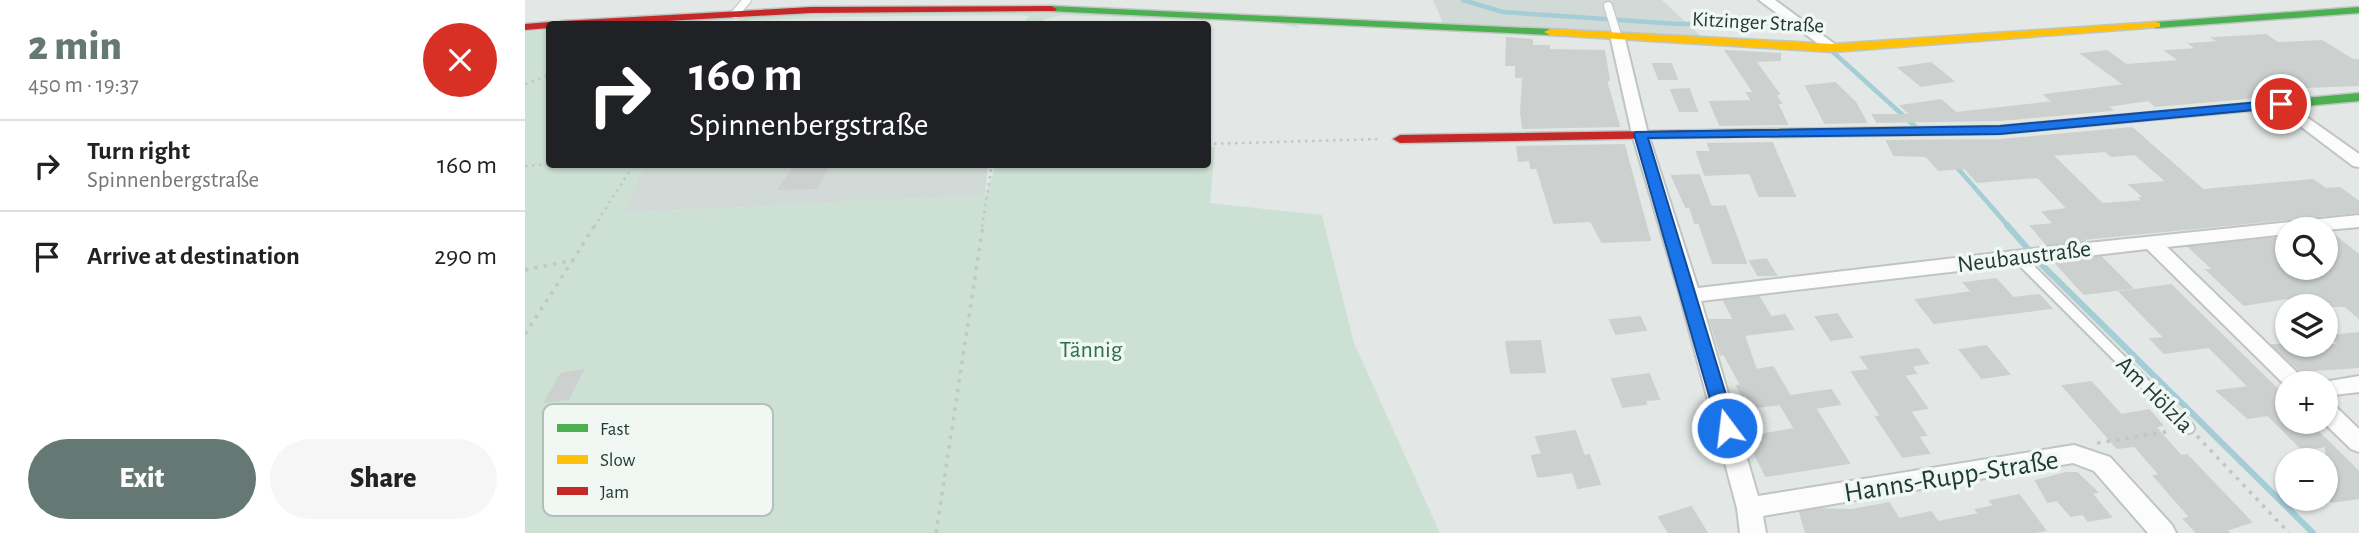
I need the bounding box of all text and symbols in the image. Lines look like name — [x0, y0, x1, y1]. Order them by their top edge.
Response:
street label: Kitzinger Straße — [1691, 9, 1825, 36]
button: close — [423, 23, 497, 97]
text: 2 min — [28, 25, 122, 67]
icon: right — [574, 49, 665, 140]
text: 160 m — [689, 51, 803, 100]
text: 450 m · 19:37 — [28, 74, 139, 97]
pin — [2251, 74, 2311, 134]
icon: arrive — [2262, 85, 2300, 123]
text: Spinnenbergstraße — [689, 109, 929, 141]
text: Turn right — [87, 138, 190, 164]
icon: right — [28, 147, 66, 185]
text: 160 m — [437, 152, 497, 178]
text: Spinnenbergstraße — [87, 169, 259, 192]
map controls — [2275, 217, 2338, 511]
button: search — [2275, 217, 2338, 280]
street label: Neubaustraße — [1956, 237, 2092, 277]
icon: arrive — [28, 238, 66, 276]
text: Arrive at destination — [87, 243, 300, 269]
text: 290 m — [434, 243, 497, 269]
button: layers — [2275, 294, 2338, 357]
park label: Tännig — [1059, 338, 1123, 362]
street label: Am Hölzla — [2111, 352, 2197, 438]
button: + — [2275, 371, 2338, 434]
position arrow — [1690, 391, 1764, 465]
legend — [543, 404, 773, 516]
text: Fast — [600, 420, 630, 439]
button: Exit — [28, 439, 256, 519]
button: Share — [270, 439, 497, 519]
street label: Hanns-Rupp-Straße — [1842, 446, 2060, 508]
button: − — [2275, 448, 2338, 511]
text: Slow — [600, 451, 636, 470]
text: Jam — [600, 483, 629, 502]

